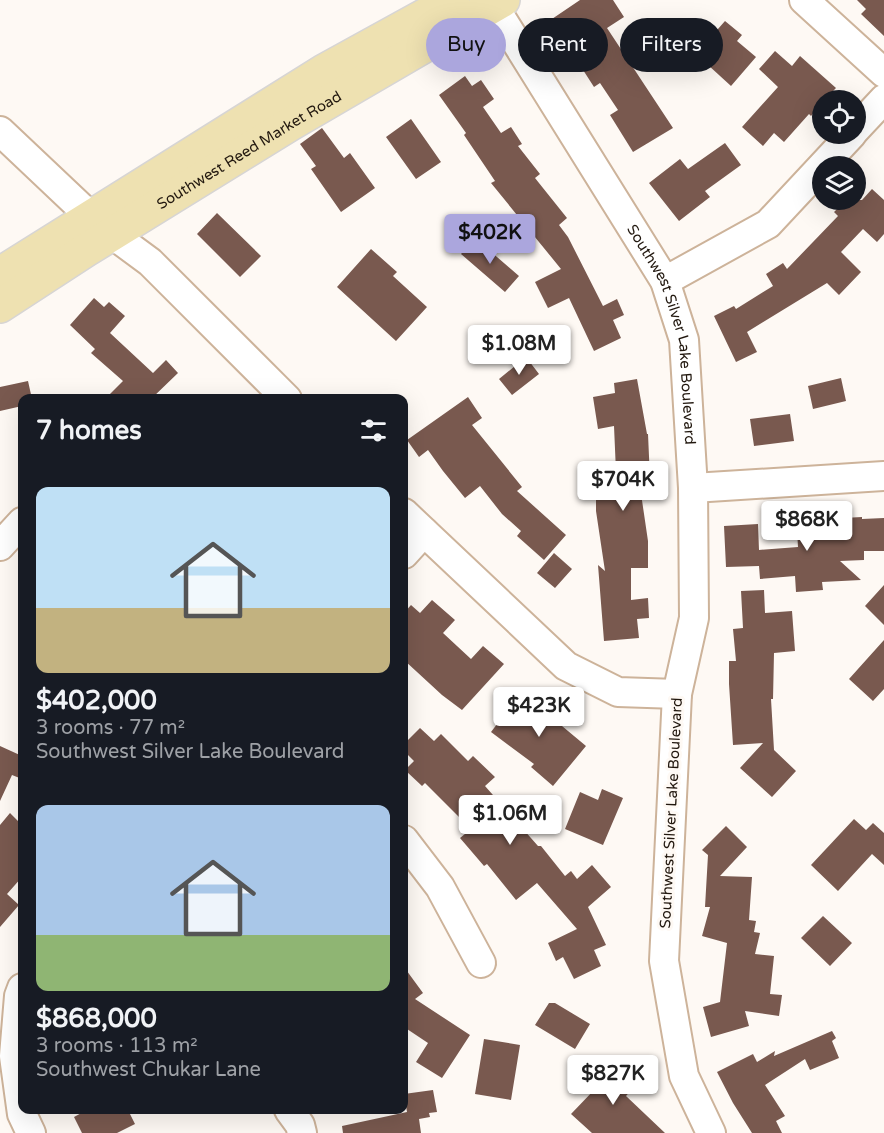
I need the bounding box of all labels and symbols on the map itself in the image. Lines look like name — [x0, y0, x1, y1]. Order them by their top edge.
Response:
street label: Southwest Reed Market Road — [154, 87, 345, 213]
pin: $402K — [448, 214, 532, 265]
street label: Southwest Silver Lake Boulevard — [623, 221, 699, 445]
pin: $1.08M — [470, 325, 568, 376]
pin: $704K — [581, 461, 665, 512]
pin: $868K — [765, 501, 849, 552]
pin: $423K — [497, 687, 581, 738]
street label: Southwest Silver Lake Boulevard — [656, 697, 686, 929]
pin: $1.06M — [461, 795, 559, 846]
pin: $827K — [571, 1055, 655, 1106]

